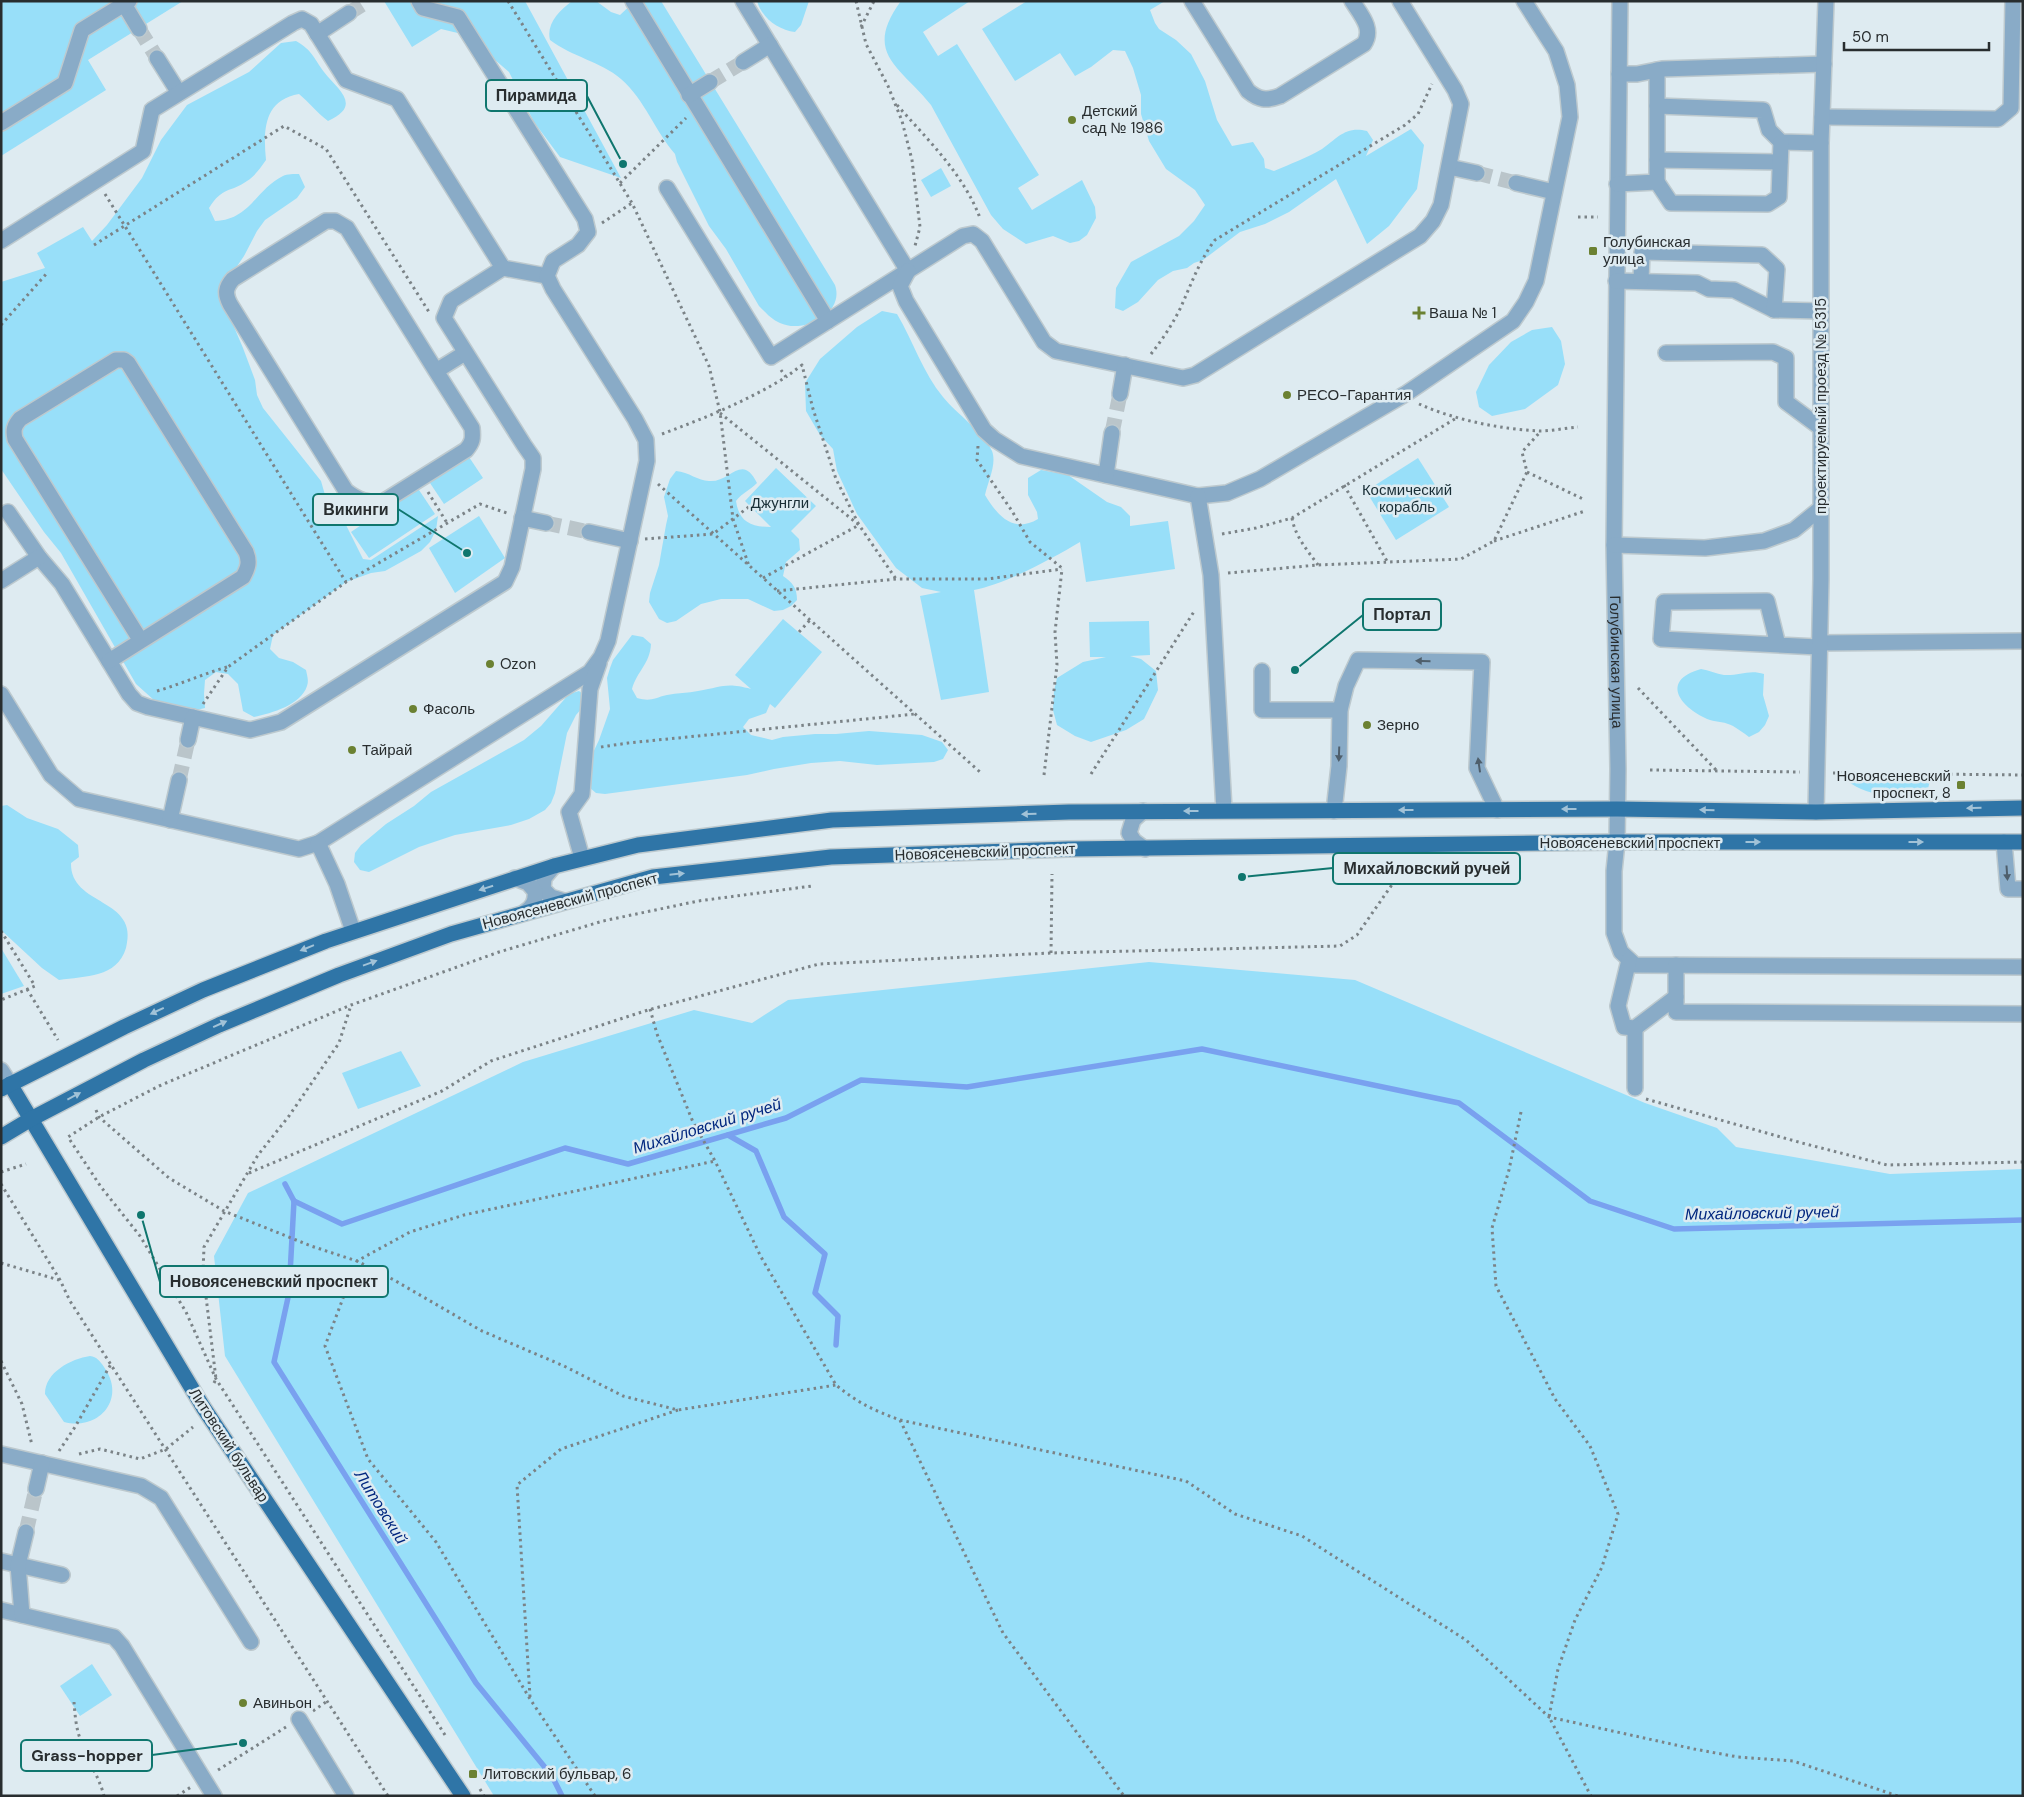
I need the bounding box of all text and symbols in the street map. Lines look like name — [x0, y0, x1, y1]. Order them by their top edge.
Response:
scale bar — [1844, 20, 1989, 52]
text: 50 m — [1852, 27, 1889, 47]
callout: Пирамида — [486, 80, 587, 111]
text: Пирамида — [496, 85, 576, 106]
place label: Детский сад № 1986 — [1082, 101, 1163, 138]
marker: Детский сад № 1986 — [1066, 114, 1078, 126]
place label: Голубинская улица — [1603, 232, 1691, 269]
marker: Голубинская улица — [1587, 245, 1599, 257]
street label: проектируемый проезд № 5315 — [1811, 298, 1831, 514]
place label: Ваша № 1 — [1429, 303, 1496, 323]
marker: Ваша № 1 — [1413, 307, 1425, 319]
place label: РЕСО-Гарантия — [1297, 385, 1411, 405]
marker: РЕСО-Гарантия — [1281, 389, 1293, 401]
park label: Космический корабль — [1362, 480, 1452, 517]
park label: Джунгли — [751, 493, 809, 513]
callout: Викинги — [313, 494, 398, 525]
text: Викинги — [323, 499, 389, 520]
street label: Голубинская улица — [1605, 595, 1627, 729]
callout: Портал — [1363, 599, 1441, 630]
text: Портал — [1373, 604, 1431, 625]
place label: Ozon — [500, 654, 536, 674]
one-way arrow — [1415, 657, 1431, 665]
marker: Ozon — [484, 658, 496, 670]
place label: Фасоль — [423, 699, 475, 719]
marker: Фасоль — [407, 703, 419, 715]
place label: Зерно — [1377, 715, 1419, 735]
marker: Зерно — [1361, 719, 1373, 731]
place label: Тайрай — [362, 740, 412, 760]
marker: Тайрай — [346, 744, 358, 756]
one-way arrow — [1335, 746, 1343, 762]
one-way arrow — [1475, 757, 1483, 773]
place label: Новоясеневский проспект, 8 — [1836, 766, 1951, 803]
marker: Новоясеневский проспект, 8 — [1955, 779, 1967, 791]
one-way arrow — [1966, 804, 1982, 812]
one-way arrow — [1560, 805, 1576, 813]
one-way arrow — [1398, 806, 1414, 814]
one-way arrow — [1698, 806, 1714, 814]
one-way arrow — [1183, 807, 1199, 815]
one-way arrow — [1021, 810, 1037, 818]
street label: Новоясеневский проспект — [1540, 833, 1721, 853]
one-way arrow — [1746, 838, 1762, 846]
one-way arrow — [1908, 838, 1924, 846]
street label: Новоясеневский проспект — [894, 839, 1076, 865]
callout: Михайловский ручей — [1333, 853, 1520, 884]
text: Михайловский ручей — [1344, 858, 1510, 879]
one-way arrow — [2003, 865, 2011, 881]
street label: Новоясеневский проспект — [480, 868, 660, 934]
one-way arrow — [669, 870, 685, 878]
one-way arrow — [478, 885, 493, 892]
one-way arrow — [300, 945, 314, 953]
one-way arrow — [363, 959, 378, 966]
one-way arrow — [150, 1008, 164, 1016]
one-way arrow — [213, 1020, 227, 1028]
one-way arrow — [67, 1092, 81, 1100]
water label: Михайловский ручей — [630, 1093, 784, 1159]
water label: Михайловский ручей — [1685, 1201, 1839, 1225]
callout: Новоясеневский проспект — [160, 1266, 388, 1297]
text: Новоясеневский проспект — [170, 1271, 378, 1292]
street label: Литовский бульвар — [185, 1384, 273, 1506]
water label: Литовский — [350, 1465, 412, 1548]
place label: Авиньон — [253, 1693, 312, 1713]
marker: Авиньон — [237, 1697, 249, 1709]
callout: Grass-hopper — [21, 1740, 152, 1771]
text: Grass-hopper — [31, 1745, 143, 1766]
place label: Литовский бульвар, 6 — [483, 1764, 632, 1784]
marker: Литовский бульвар, 6 — [467, 1768, 479, 1780]

